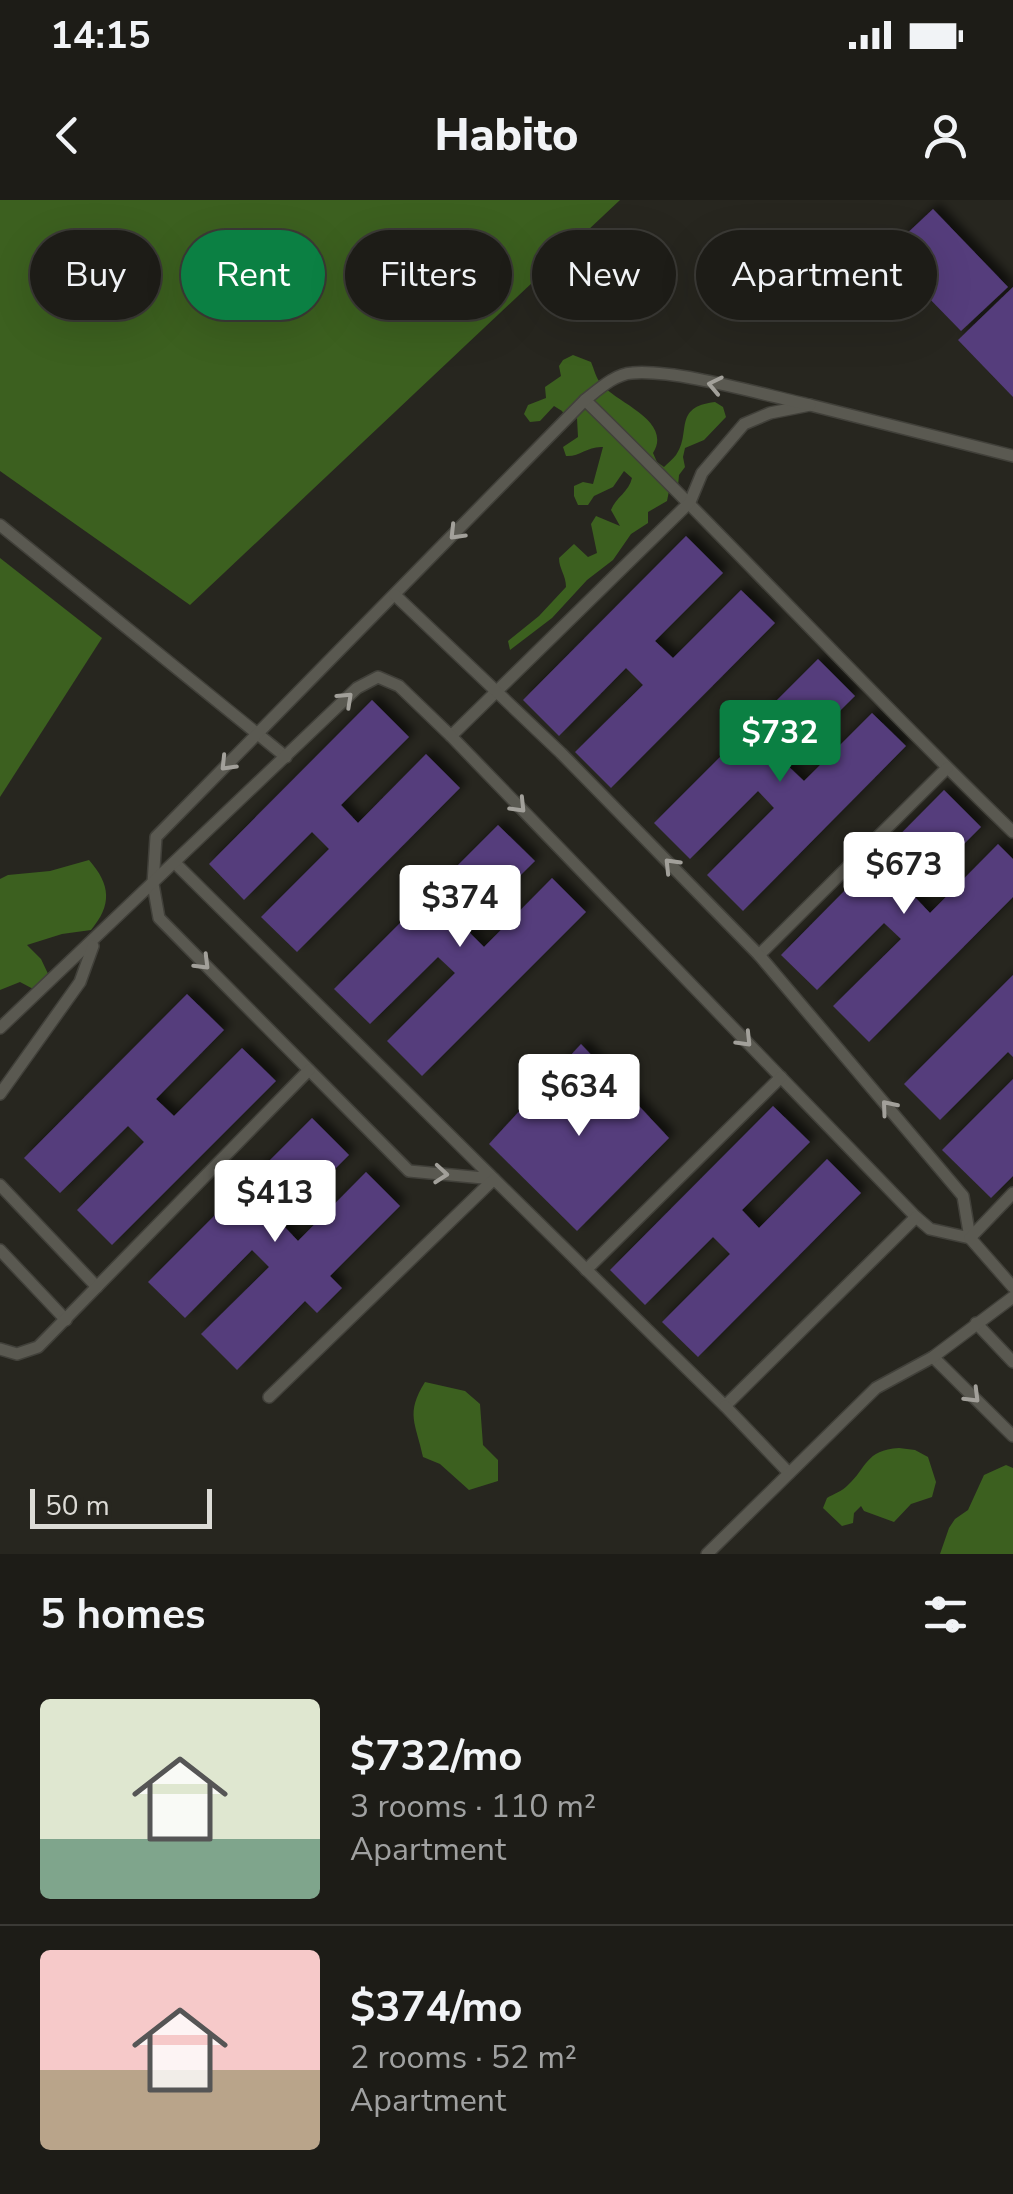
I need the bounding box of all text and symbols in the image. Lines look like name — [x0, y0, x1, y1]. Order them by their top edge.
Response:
text: 14:15 — [50, 10, 151, 61]
text: Habito — [434, 105, 579, 166]
icon: back — [40, 108, 95, 163]
icon: person — [918, 108, 973, 163]
chip: Buy — [30, 230, 161, 320]
chip: Rent — [181, 230, 325, 320]
chip: Filters — [345, 230, 512, 320]
chip: New — [532, 230, 676, 320]
chip: Apartment — [696, 230, 937, 320]
one-way arrow — [707, 376, 724, 397]
one-way arrow — [449, 522, 467, 540]
one-way arrow — [335, 693, 353, 711]
pin: $732 — [721, 700, 839, 785]
text: $732 — [742, 711, 818, 754]
one-way arrow — [220, 752, 238, 771]
one-way arrow — [507, 794, 525, 813]
pin: $673 — [845, 832, 963, 917]
text: $673 — [866, 843, 942, 886]
one-way arrow — [665, 858, 683, 876]
pin: $374 — [401, 865, 519, 950]
text: $374 — [422, 876, 498, 919]
one-way arrow — [191, 951, 209, 969]
one-way arrow — [733, 1028, 751, 1046]
pin: $634 — [520, 1054, 638, 1139]
text: $634 — [541, 1065, 617, 1108]
one-way arrow — [881, 1100, 899, 1119]
pin: $413 — [216, 1160, 334, 1245]
one-way arrow — [433, 1162, 449, 1184]
text: $413 — [237, 1171, 313, 1214]
one-way arrow — [962, 1385, 980, 1403]
scale bar — [30, 1484, 212, 1528]
text: 50 m — [45, 1487, 110, 1525]
text: 5 homes — [40, 1586, 205, 1643]
icon: filters — [918, 1587, 973, 1642]
text: $732/mo — [350, 1728, 522, 1785]
icon: home — [120, 1739, 240, 1859]
text: 3 rooms · 110 m² — [350, 1785, 596, 1828]
text: Apartment — [350, 1828, 506, 1871]
text: $374/mo — [350, 1979, 522, 2036]
icon: home — [120, 1990, 240, 2110]
text: 2 rooms · 52 m² — [350, 2036, 577, 2079]
text: Apartment — [350, 2079, 506, 2122]

